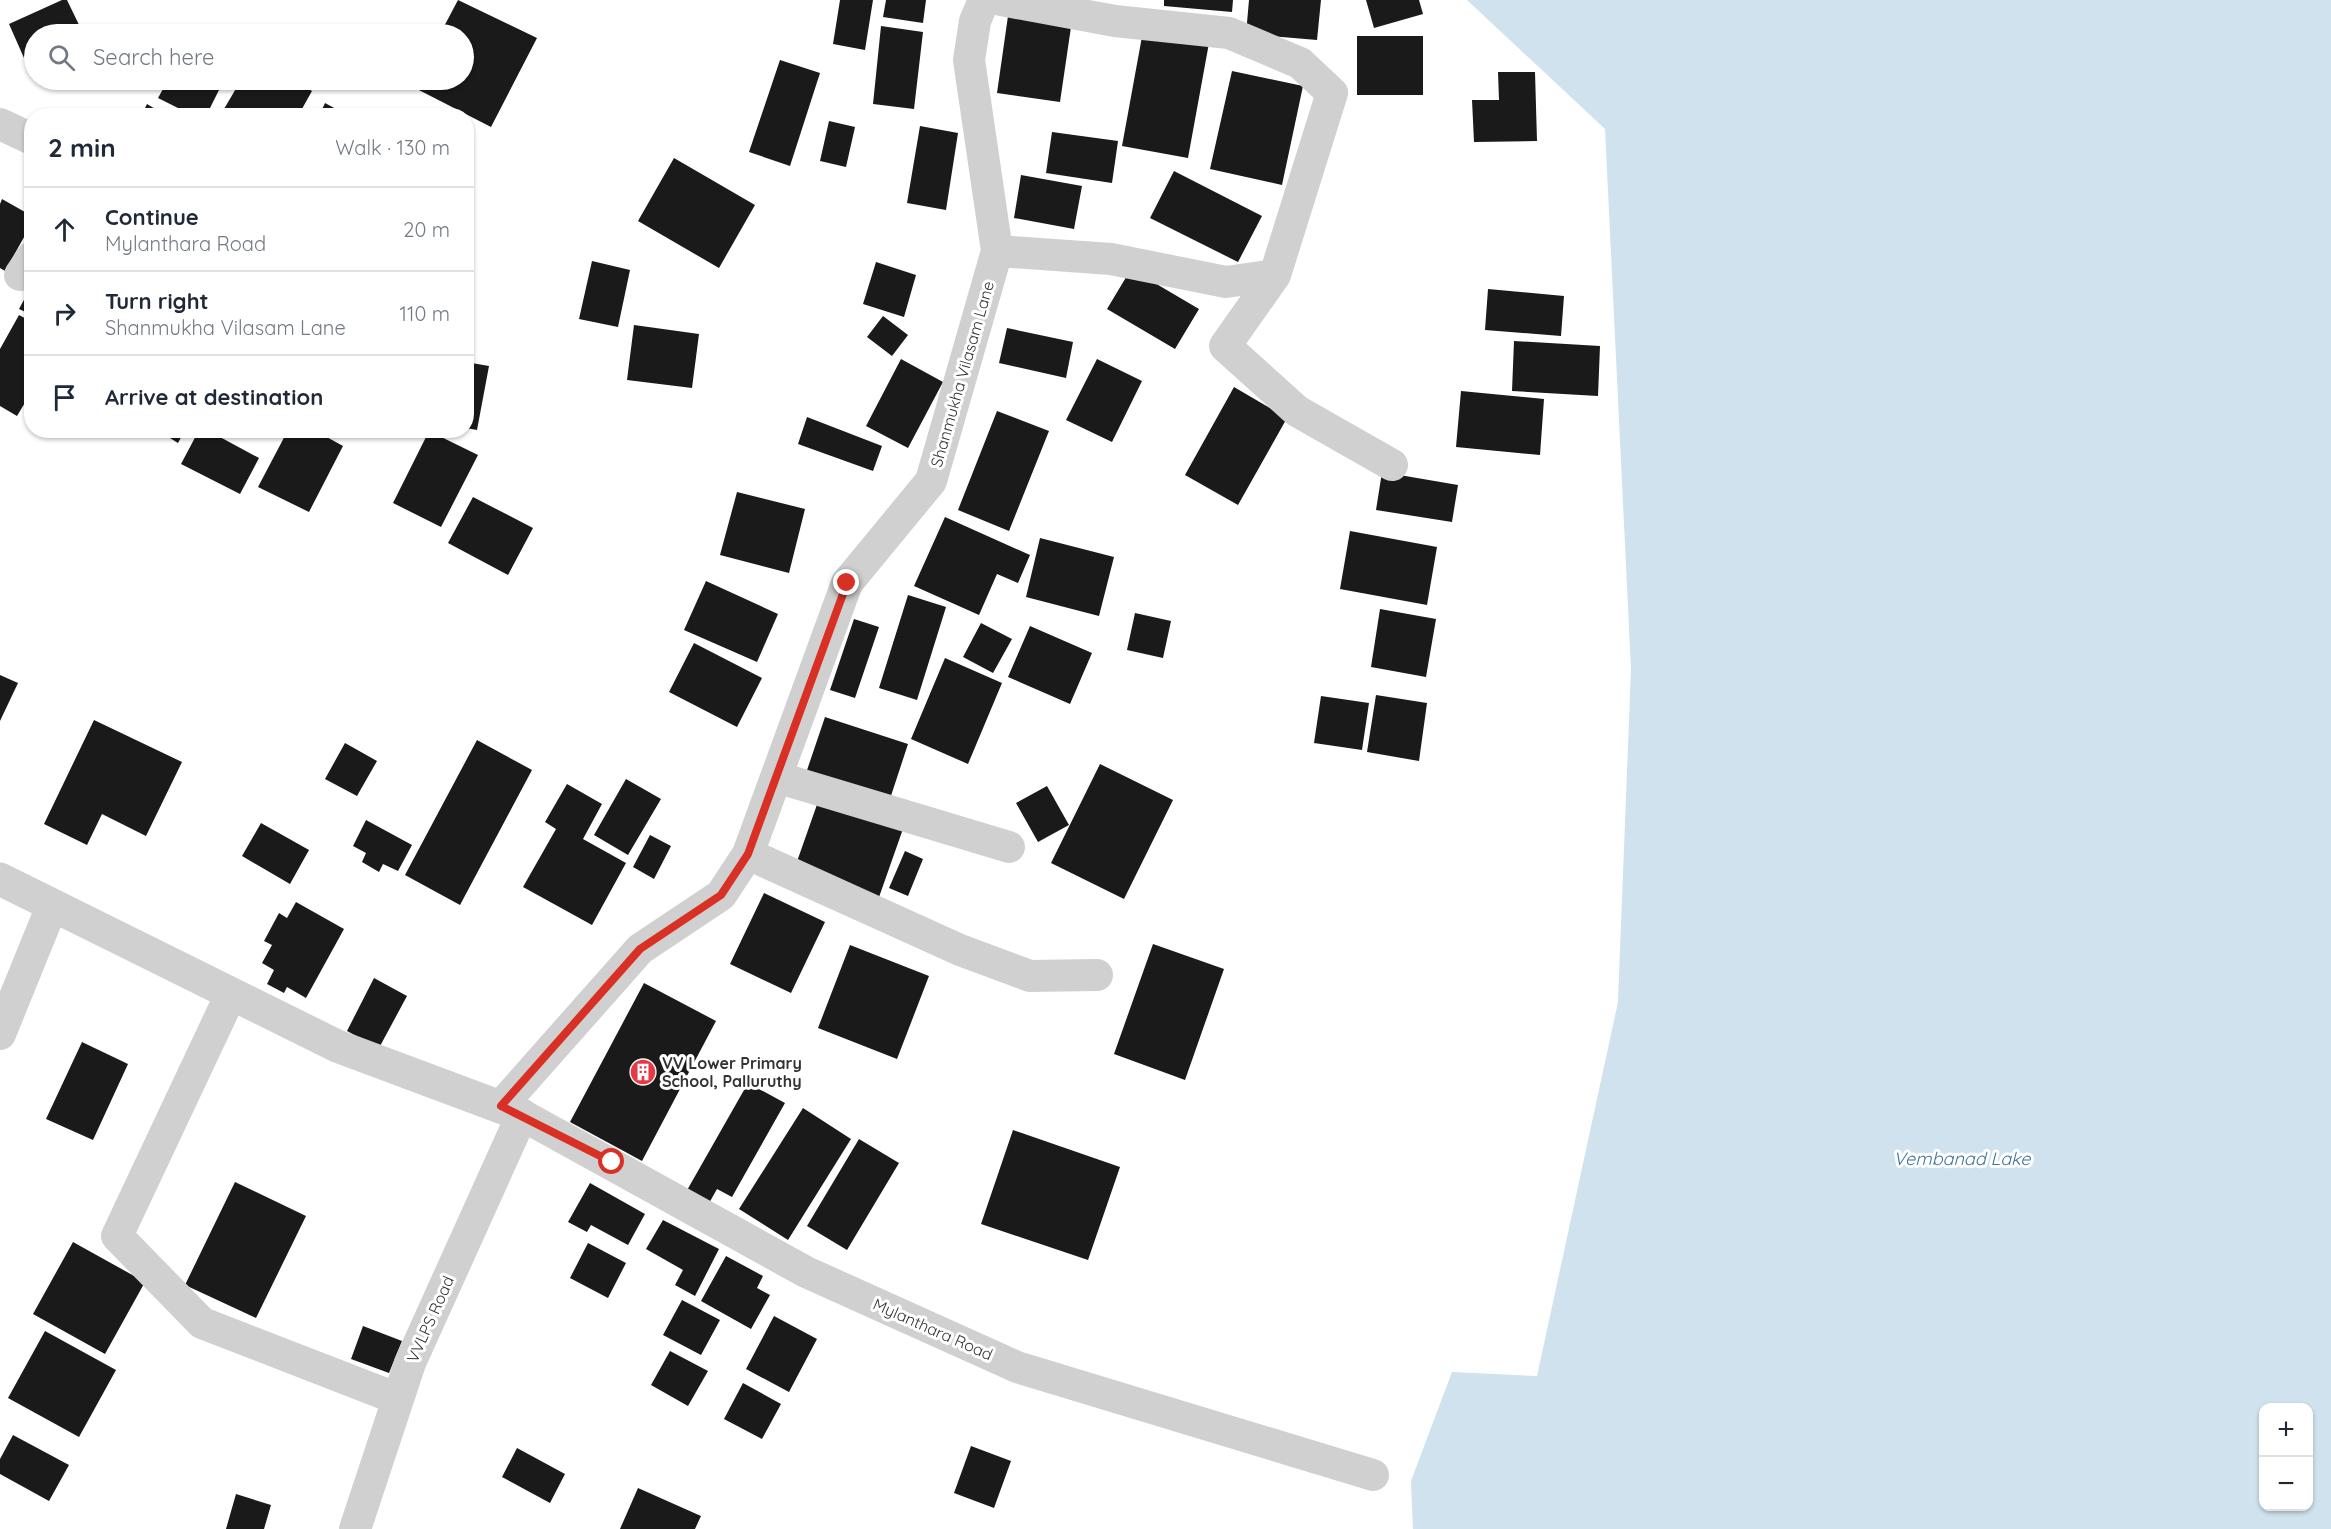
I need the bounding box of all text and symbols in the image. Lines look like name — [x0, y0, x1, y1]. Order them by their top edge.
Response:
search box — [24, 24, 474, 90]
icon: search — [45, 41, 78, 74]
text: Search here — [93, 43, 214, 71]
text: 2 min — [48, 131, 116, 164]
text: Walk · 130 m — [335, 135, 450, 160]
text: Continue — [105, 203, 199, 231]
icon: ahead — [48, 213, 81, 246]
text: 20 m — [403, 217, 450, 242]
text: Mylanthara Road — [105, 231, 266, 256]
street label: Shanmukha Vilasam Lane — [926, 279, 998, 469]
text: Turn right — [105, 287, 209, 315]
icon: right — [48, 297, 81, 330]
text: 110 m — [400, 301, 450, 326]
text: Shanmukha Vilasam Lane — [105, 315, 346, 340]
icon: arrive — [48, 381, 81, 414]
text: Arrive at destination — [105, 383, 323, 411]
route end — [833, 569, 859, 595]
place label: VV Lower Primary School, Palluruthy — [662, 1053, 802, 1091]
building icon: VV Lower Primary School, Palluruthy — [628, 1057, 658, 1087]
water label: Vembanad Lake — [1894, 1147, 2031, 1170]
route start — [598, 1148, 624, 1174]
street label: VVLPS Road — [402, 1273, 458, 1365]
street label: Mylanthara Road — [870, 1294, 996, 1364]
map controls — [2259, 1403, 2313, 1511]
button: + — [2259, 1403, 2313, 1457]
button: − — [2259, 1457, 2313, 1511]

